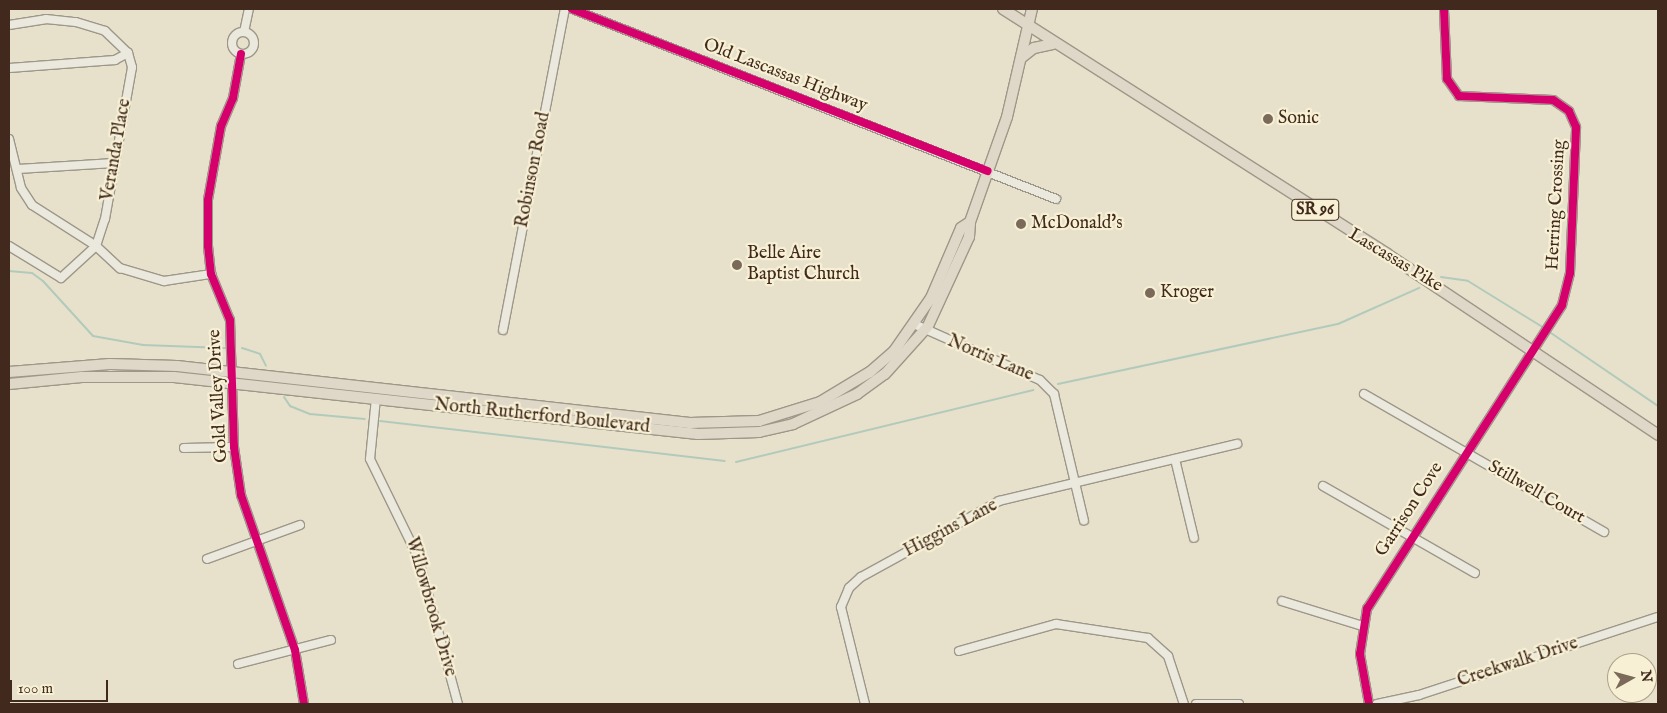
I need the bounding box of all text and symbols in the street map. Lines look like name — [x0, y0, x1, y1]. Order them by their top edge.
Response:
street label: Old Lascassas Highway — [700, 35, 870, 117]
street label: Veranda Place — [97, 97, 137, 203]
place label: Sonic — [1278, 108, 1319, 130]
street label: Robinson Road — [512, 110, 556, 230]
marker: Sonic — [1262, 113, 1274, 125]
street label: Herring Crossing — [1543, 139, 1571, 271]
road number: SR 96 — [1290, 196, 1340, 224]
place label: McDonald's — [1031, 213, 1123, 235]
marker: McDonald's — [1015, 218, 1027, 230]
street label: Lascassas Pike — [1344, 224, 1446, 298]
place label: Belle Aire Baptist Church — [747, 244, 859, 286]
marker: Belle Aire Baptist Church — [731, 259, 743, 271]
place label: Kroger — [1160, 282, 1214, 304]
marker: Kroger — [1144, 287, 1156, 299]
street label: Gold Valley Drive — [205, 329, 233, 463]
street label: Norris Lane — [944, 331, 1036, 387]
street label: North Rutherford Boulevard — [433, 395, 651, 439]
street label: Stillwell Court — [1484, 457, 1588, 529]
street label: Garrison Cove — [1371, 459, 1449, 561]
street label: Higgins Lane — [901, 495, 1001, 563]
street label: Willowbrook Drive — [400, 535, 460, 679]
street label: Creekwalk Drive — [1455, 633, 1581, 693]
north arrow — [1607, 653, 1657, 703]
text: N — [1636, 669, 1656, 683]
scale bar — [12, 670, 110, 702]
text: 100 m — [18, 679, 53, 698]

